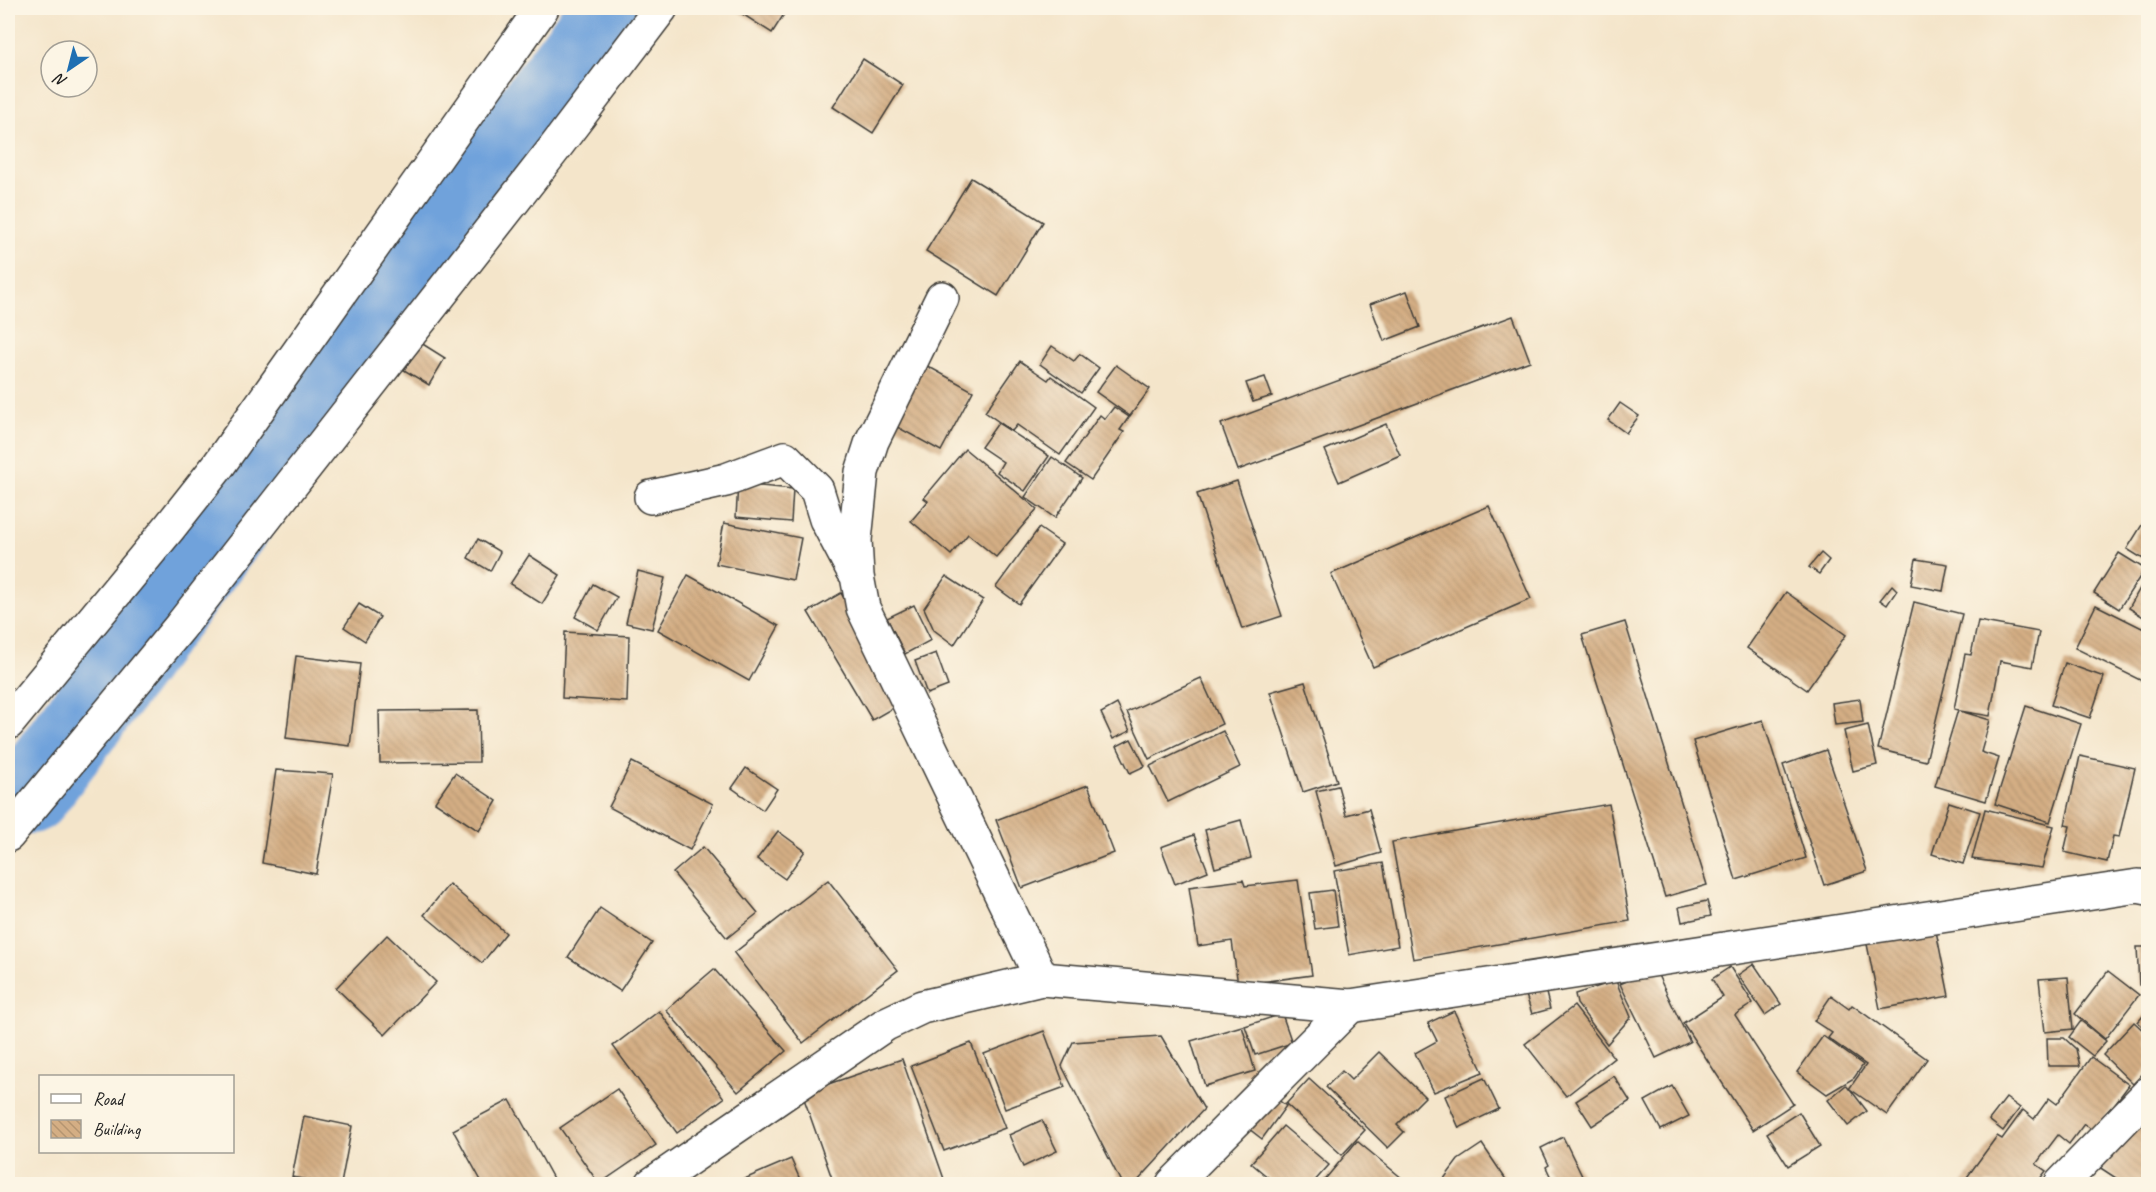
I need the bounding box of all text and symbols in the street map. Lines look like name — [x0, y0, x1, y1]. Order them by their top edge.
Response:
north arrow — [39, 39, 99, 99]
text: N — [49, 68, 71, 92]
legend — [39, 1075, 234, 1153]
text: Road — [93, 1088, 126, 1110]
text: Building — [93, 1118, 142, 1140]

